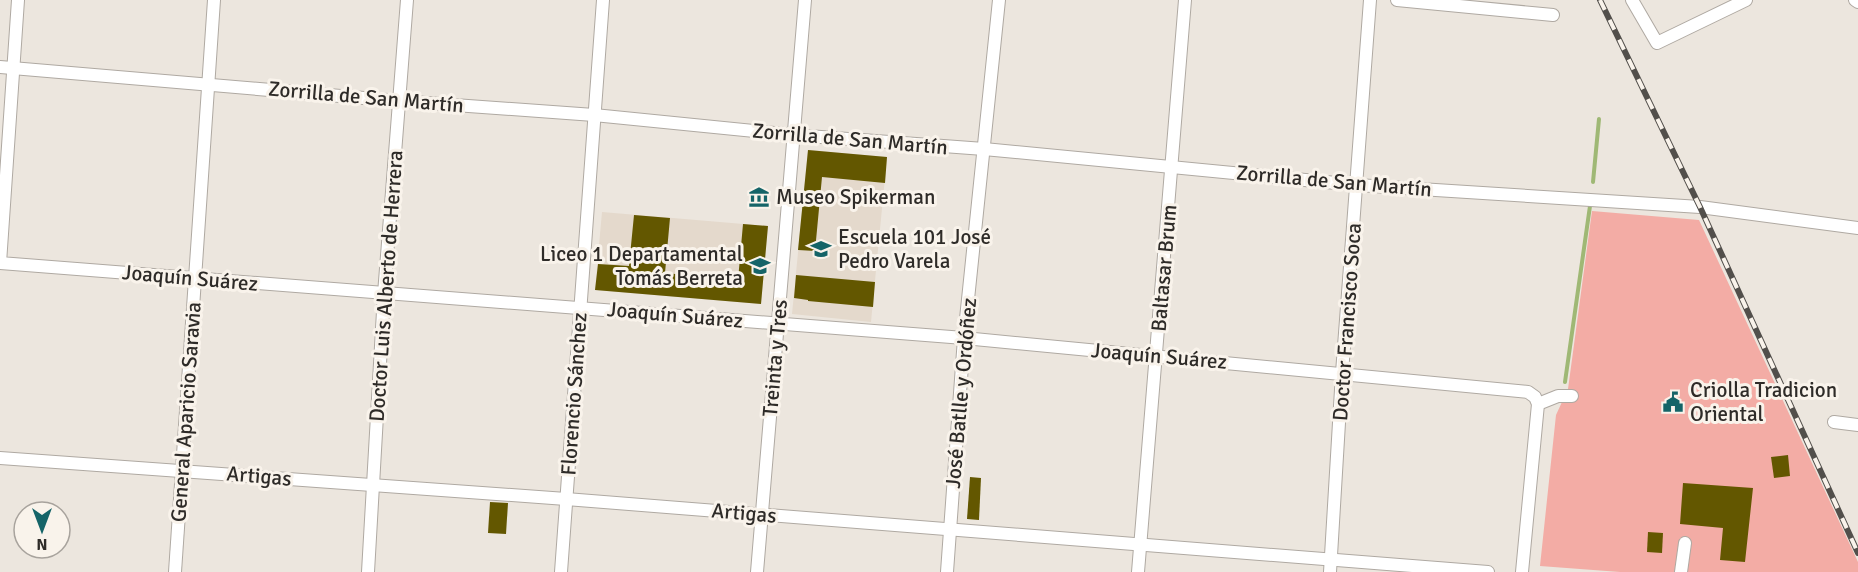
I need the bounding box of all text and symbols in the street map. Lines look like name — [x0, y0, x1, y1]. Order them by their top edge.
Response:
street label: Zorrilla de San Martín — [267, 76, 465, 118]
street label: Zorrilla de San Martín — [751, 118, 949, 160]
street label: Doctor Luis Alberto de Herrera — [364, 149, 408, 423]
street label: Zorrilla de San Martín — [1235, 160, 1433, 202]
place label: Museo Spikerman — [776, 184, 935, 210]
museum icon: Museo Spikerman — [747, 185, 771, 209]
street label: Baltasar Brum — [1145, 203, 1183, 333]
street label: Doctor Francisco Soca — [1327, 222, 1367, 422]
place label: Escuela 101 José Pedro Varela — [838, 224, 991, 274]
school or university icon: Escuela 101 José Pedro Varela — [809, 237, 833, 261]
place label: Liceo 1 Departamental Tomás Berreta — [540, 241, 743, 291]
school or university icon: Liceo 1 Departamental Tomás Berreta — [748, 254, 772, 278]
street label: Joaquín Suárez — [121, 259, 259, 297]
street label: Joaquín Suárez — [606, 296, 744, 334]
street label: José Batlle y Ordóñez — [940, 297, 982, 489]
street label: Treinta y Tres — [757, 298, 793, 418]
street label: General Aparicio Saravia — [165, 301, 207, 523]
street label: Florencio Sánchez — [555, 312, 593, 476]
street label: Joaquín Suárez — [1090, 337, 1228, 375]
place label: Criolla Tradicion Oriental — [1690, 377, 1837, 427]
public building icon: Criolla Tradicion Oriental — [1661, 390, 1685, 414]
street label: Artigas — [225, 460, 293, 492]
street label: Artigas — [710, 497, 778, 529]
north arrow — [12, 500, 72, 560]
text: N — [36, 534, 48, 554]

